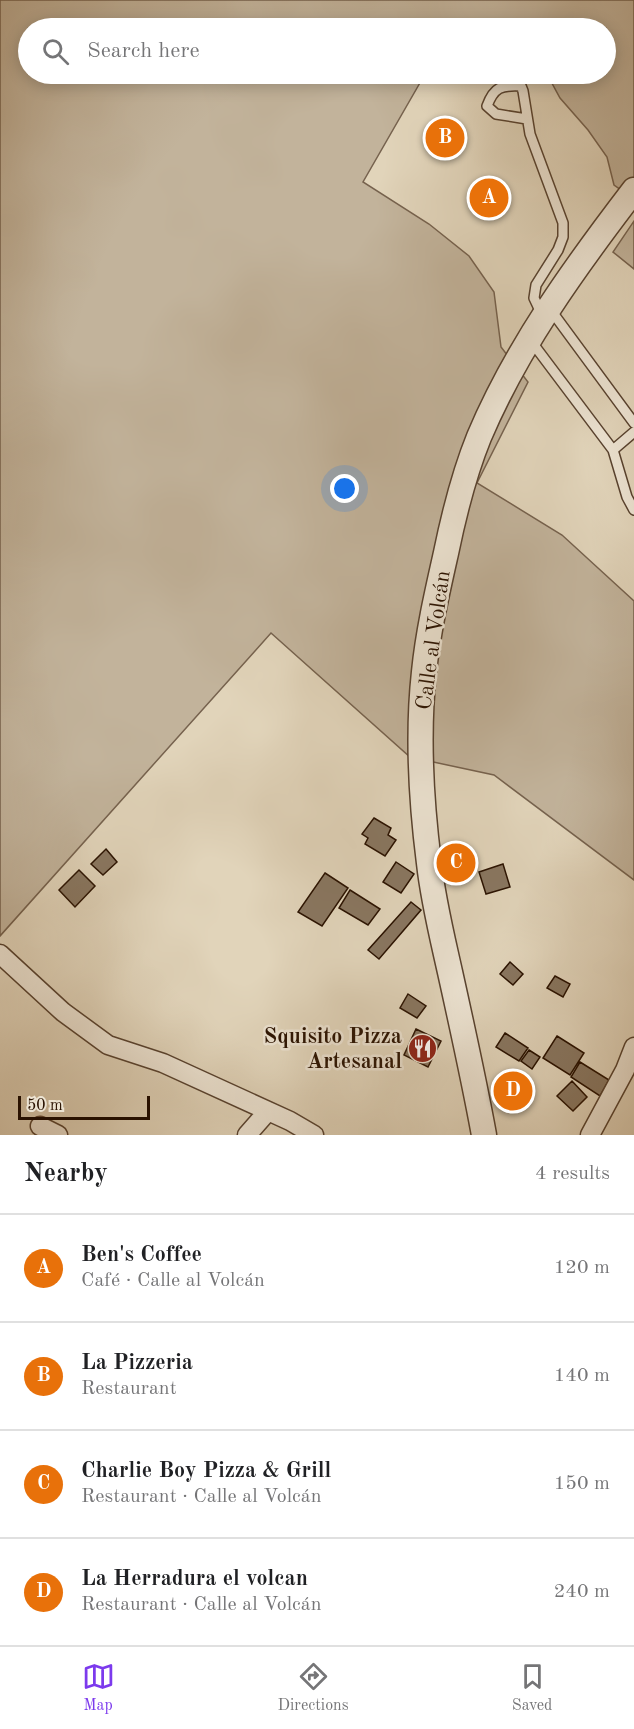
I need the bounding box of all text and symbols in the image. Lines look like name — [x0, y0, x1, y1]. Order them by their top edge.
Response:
search box — [18, 18, 616, 84]
icon: search — [39, 35, 72, 68]
text: Search here — [87, 40, 200, 62]
pin: B — [426, 116, 464, 160]
pin: A — [470, 176, 508, 220]
your location — [330, 474, 359, 503]
street label: Calle al Volcán — [413, 569, 455, 712]
pin: C — [436, 840, 476, 886]
place label: Squisito Pizza Artesanal — [264, 1026, 402, 1073]
restaurant icon: Squisito Pizza Artesanal — [407, 1032, 439, 1064]
pin: D — [494, 1068, 532, 1114]
scale bar — [18, 1093, 150, 1120]
text: 50 m — [27, 1098, 63, 1114]
text: Nearby — [24, 1161, 108, 1187]
text: 4 results — [535, 1164, 610, 1184]
text: Ben's Coffee — [81, 1244, 202, 1266]
text: A — [36, 1258, 51, 1278]
text: 120 m — [554, 1258, 610, 1278]
text: Café · Calle al Volcán — [81, 1271, 265, 1291]
text: La Pizzeria — [81, 1352, 193, 1374]
text: B — [36, 1366, 51, 1386]
text: 140 m — [554, 1366, 610, 1386]
text: Restaurant — [81, 1379, 177, 1399]
text: Charlie Boy Pizza & Grill — [81, 1460, 331, 1482]
text: C — [37, 1474, 50, 1494]
text: 150 m — [554, 1474, 610, 1494]
text: Restaurant · Calle al Volcán — [81, 1487, 321, 1507]
text: La Herradura el volcan — [81, 1568, 308, 1590]
text: D — [36, 1582, 51, 1602]
text: 240 m — [554, 1582, 610, 1602]
text: Restaurant · Calle al Volcán — [81, 1595, 321, 1615]
tab: Map — [82, 1660, 115, 1716]
tab: Directions — [278, 1660, 349, 1716]
tab: Saved — [512, 1660, 552, 1716]

